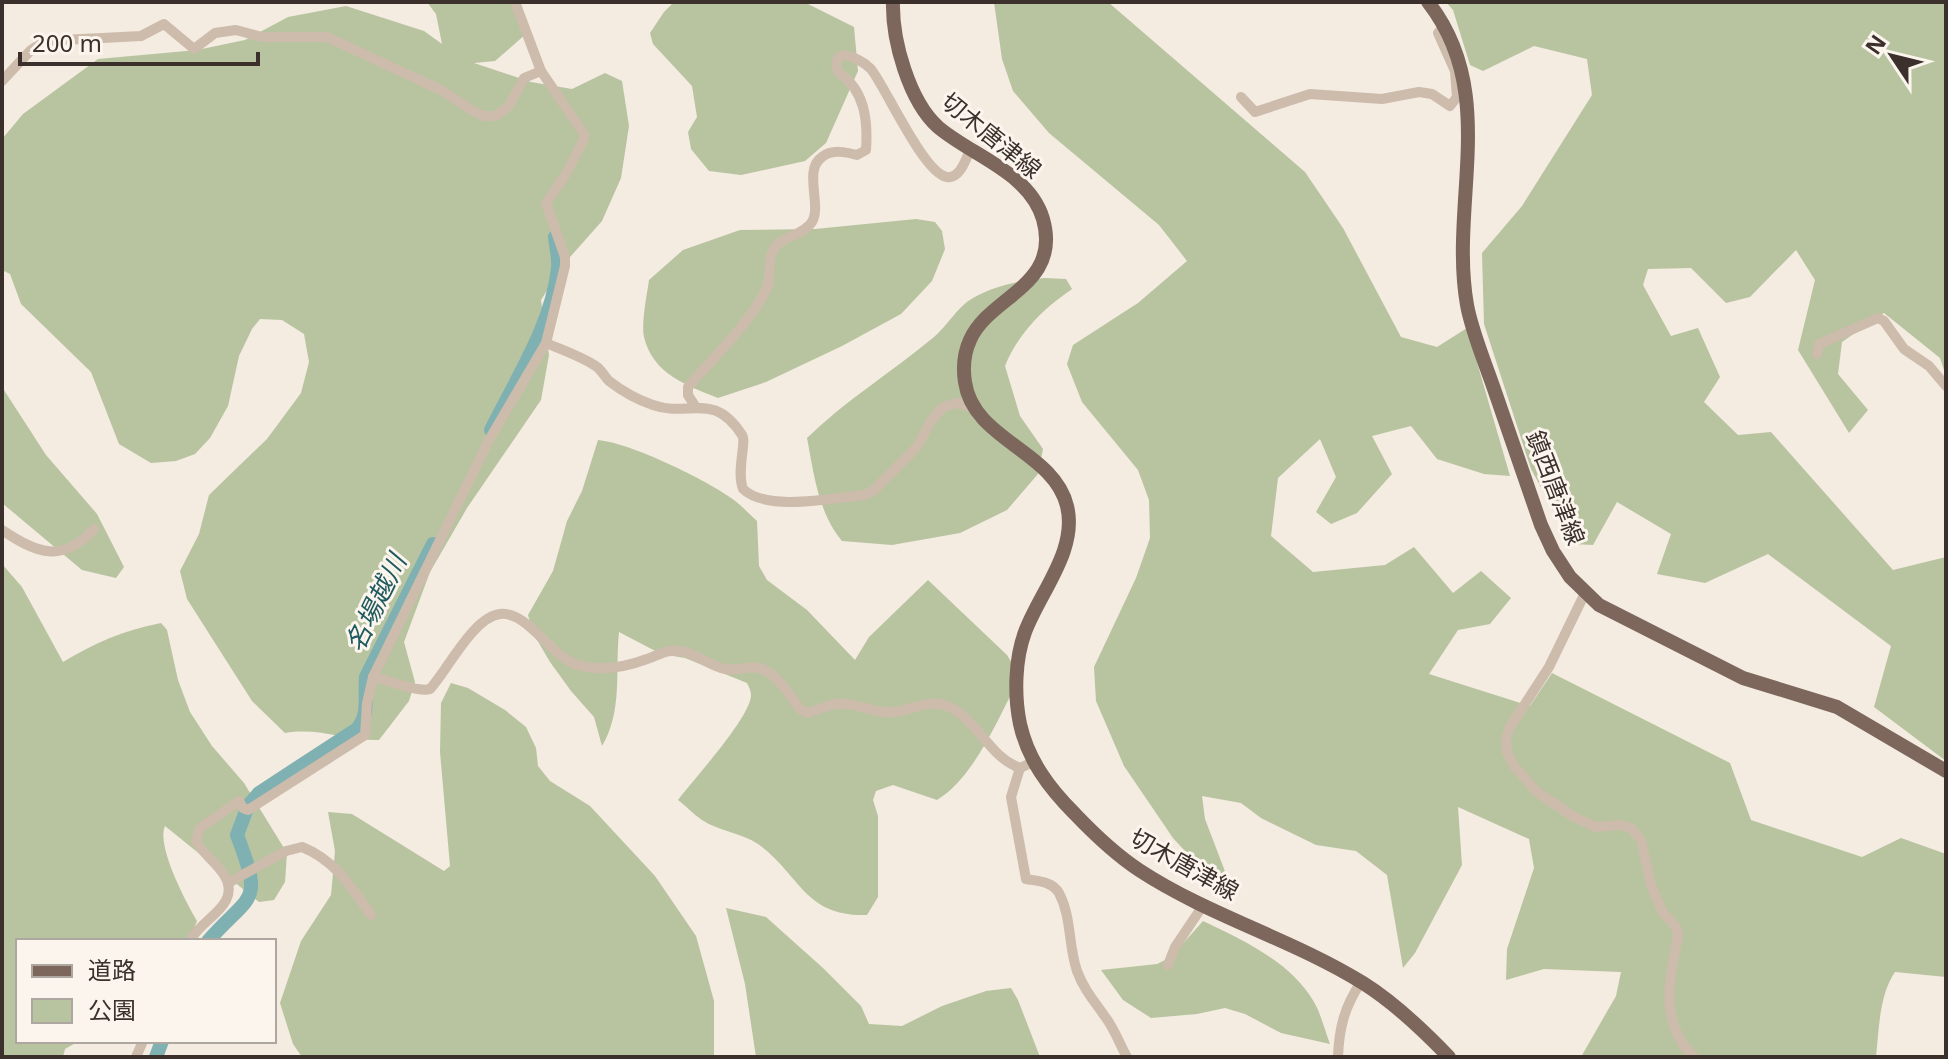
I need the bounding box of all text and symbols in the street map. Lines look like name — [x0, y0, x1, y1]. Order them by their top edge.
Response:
scale bar — [20, 16, 258, 66]
north arrow — [1852, 16, 1932, 96]
text: 200 m — [32, 26, 102, 59]
text: N — [1857, 28, 1892, 60]
street label: 切木唐津線 — [935, 84, 1049, 185]
street label: 鎮西唐津線 — [1519, 426, 1593, 549]
water label: 名場越川 — [336, 545, 415, 657]
street label: 切木唐津線 — [1124, 820, 1245, 907]
legend — [16, 939, 276, 1043]
text: 道路 — [88, 953, 136, 986]
text: 公園 — [88, 993, 136, 1026]

